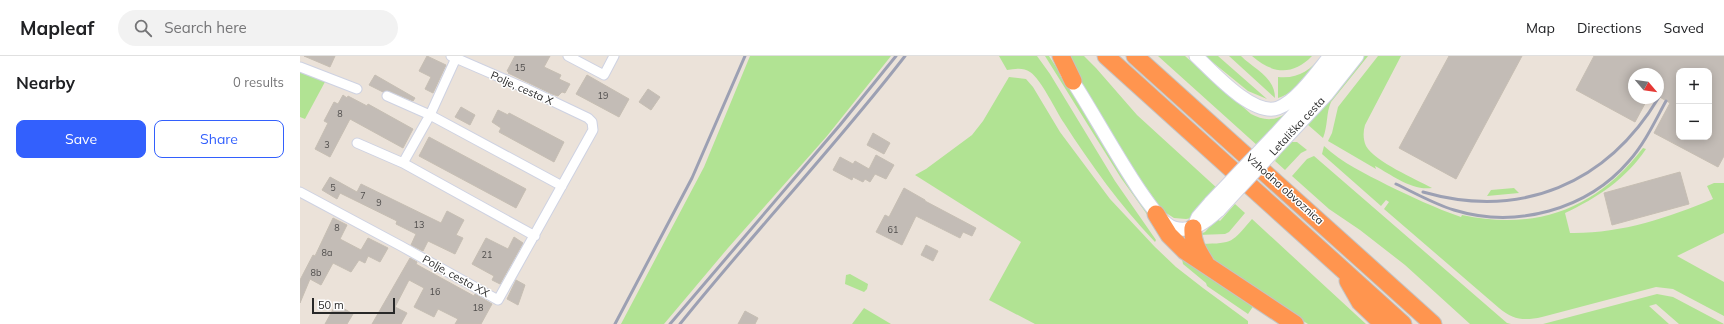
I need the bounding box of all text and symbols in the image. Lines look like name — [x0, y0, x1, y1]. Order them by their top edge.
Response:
search box — [118, 10, 398, 46]
text: Mapleaf — [20, 16, 94, 40]
icon: search — [132, 17, 154, 39]
text: Search here — [164, 18, 247, 37]
text: Map — [1526, 19, 1555, 37]
text: Directions — [1577, 19, 1642, 37]
text: Saved — [1664, 19, 1704, 37]
house number: 15 — [515, 62, 526, 73]
street label: Polje, cesta X — [489, 68, 556, 108]
north arrow — [1628, 68, 1664, 104]
map controls — [1676, 68, 1712, 140]
button: + — [1676, 68, 1712, 104]
text: Nearby — [16, 72, 75, 93]
text: 0 results — [233, 74, 284, 90]
house number: 19 — [598, 90, 608, 101]
street label: Letališka cesta — [1266, 94, 1328, 158]
button: − — [1676, 104, 1712, 140]
house number: 8 — [337, 108, 343, 119]
button: Save — [16, 120, 146, 158]
button: Share — [154, 120, 284, 158]
house number: 3 — [324, 139, 330, 150]
street label: Vzhodna obvoznica — [1243, 150, 1327, 228]
house number: 5 — [330, 182, 336, 193]
house number: 7 — [360, 190, 366, 201]
house number: 9 — [376, 197, 382, 208]
house number: 13 — [414, 219, 424, 230]
house number: 8 — [334, 222, 340, 233]
house number: 61 — [888, 224, 898, 235]
house number: 8a — [322, 247, 332, 258]
house number: 21 — [482, 249, 492, 260]
street label: Polje, cesta XX — [420, 252, 493, 301]
house number: 8b — [311, 267, 321, 278]
house number: 16 — [430, 286, 440, 297]
scale bar — [312, 296, 395, 315]
text: 50 m — [318, 298, 344, 312]
house number: 18 — [473, 302, 483, 313]

